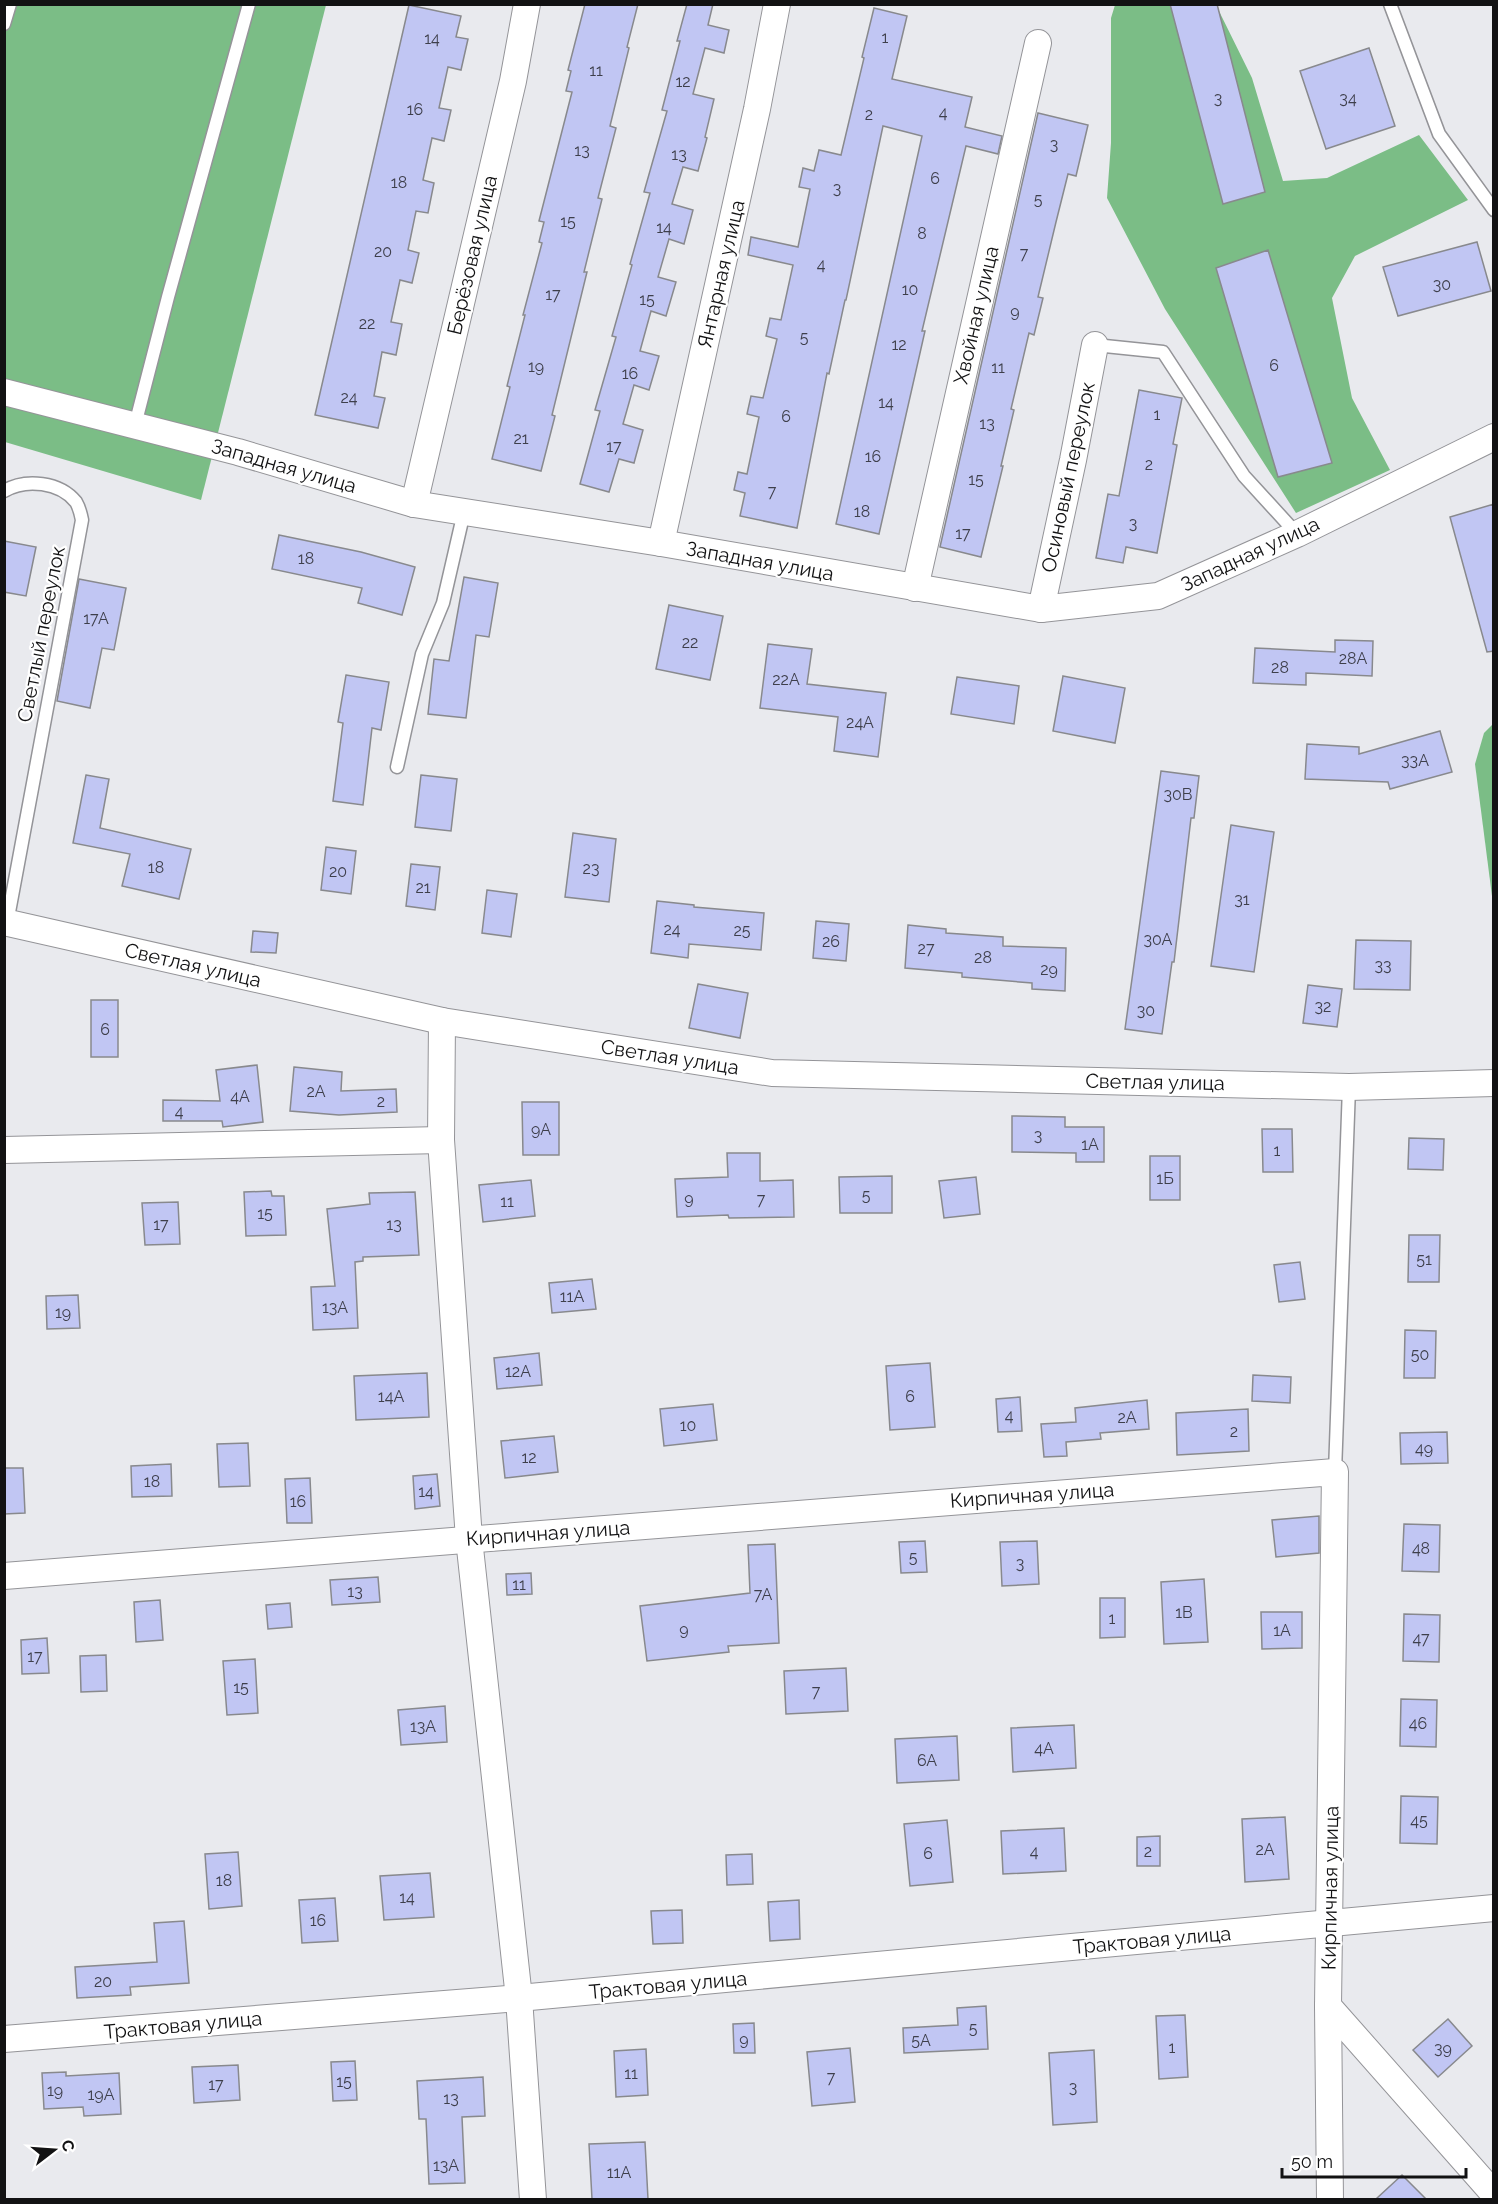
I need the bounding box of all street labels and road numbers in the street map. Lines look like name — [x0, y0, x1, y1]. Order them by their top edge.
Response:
street label: Берёзовая улица — [442, 173, 502, 337]
street label: Янтарная улица — [692, 198, 750, 350]
street label: Хвойная улица — [948, 244, 1004, 386]
street label: Осиновый переулок — [1036, 380, 1100, 574]
street label: Западная улица — [209, 434, 359, 498]
street label: Западная улица — [1177, 511, 1323, 597]
street label: Западная улица — [684, 536, 836, 586]
street label: Светлый переулок — [12, 544, 70, 724]
street label: Светлая улица — [122, 938, 264, 992]
street label: Светлая улица — [599, 1034, 741, 1080]
street label: Светлая улица — [1085, 1069, 1225, 1095]
street label: Кирпичная улица — [949, 1477, 1115, 1513]
street label: Кирпичная улица — [465, 1515, 631, 1551]
street label: Кирпичная улица — [1317, 1806, 1343, 1970]
street label: Трактовая улица — [1072, 1921, 1232, 1959]
street label: Трактовая улица — [588, 1966, 748, 2004]
street label: Трактовая улица — [103, 2006, 263, 2044]

